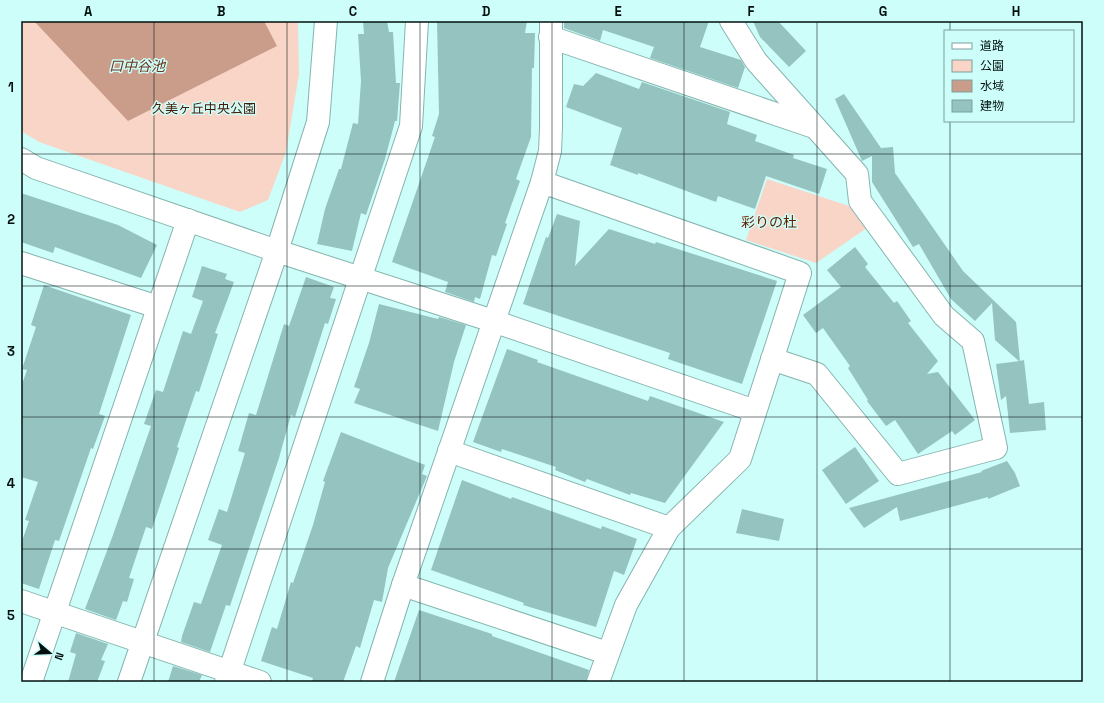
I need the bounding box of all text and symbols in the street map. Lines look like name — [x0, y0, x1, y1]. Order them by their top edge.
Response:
text: A — [84, 3, 93, 20]
text: B — [217, 3, 226, 20]
text: C — [349, 3, 357, 20]
text: D — [482, 3, 491, 20]
text: E — [614, 3, 622, 20]
text: F — [748, 3, 755, 20]
text: G — [879, 3, 887, 20]
text: H — [1012, 3, 1020, 20]
legend — [944, 30, 1074, 122]
text: 道路 — [980, 38, 1004, 54]
water label: 口中谷池 — [109, 57, 167, 75]
text: 公園 — [980, 58, 1004, 74]
text: 水域 — [980, 78, 1004, 94]
text: 1 — [8, 79, 14, 96]
text: 建物 — [980, 98, 1004, 114]
park label: 久美ヶ丘中央公園 — [152, 100, 256, 117]
text: 2 — [7, 211, 15, 228]
district label: 彩りの杜 — [741, 213, 797, 231]
text: 3 — [7, 343, 15, 360]
text: 4 — [7, 475, 15, 492]
text: 5 — [7, 607, 15, 624]
north arrow — [30, 633, 70, 673]
text: N — [52, 650, 67, 662]

